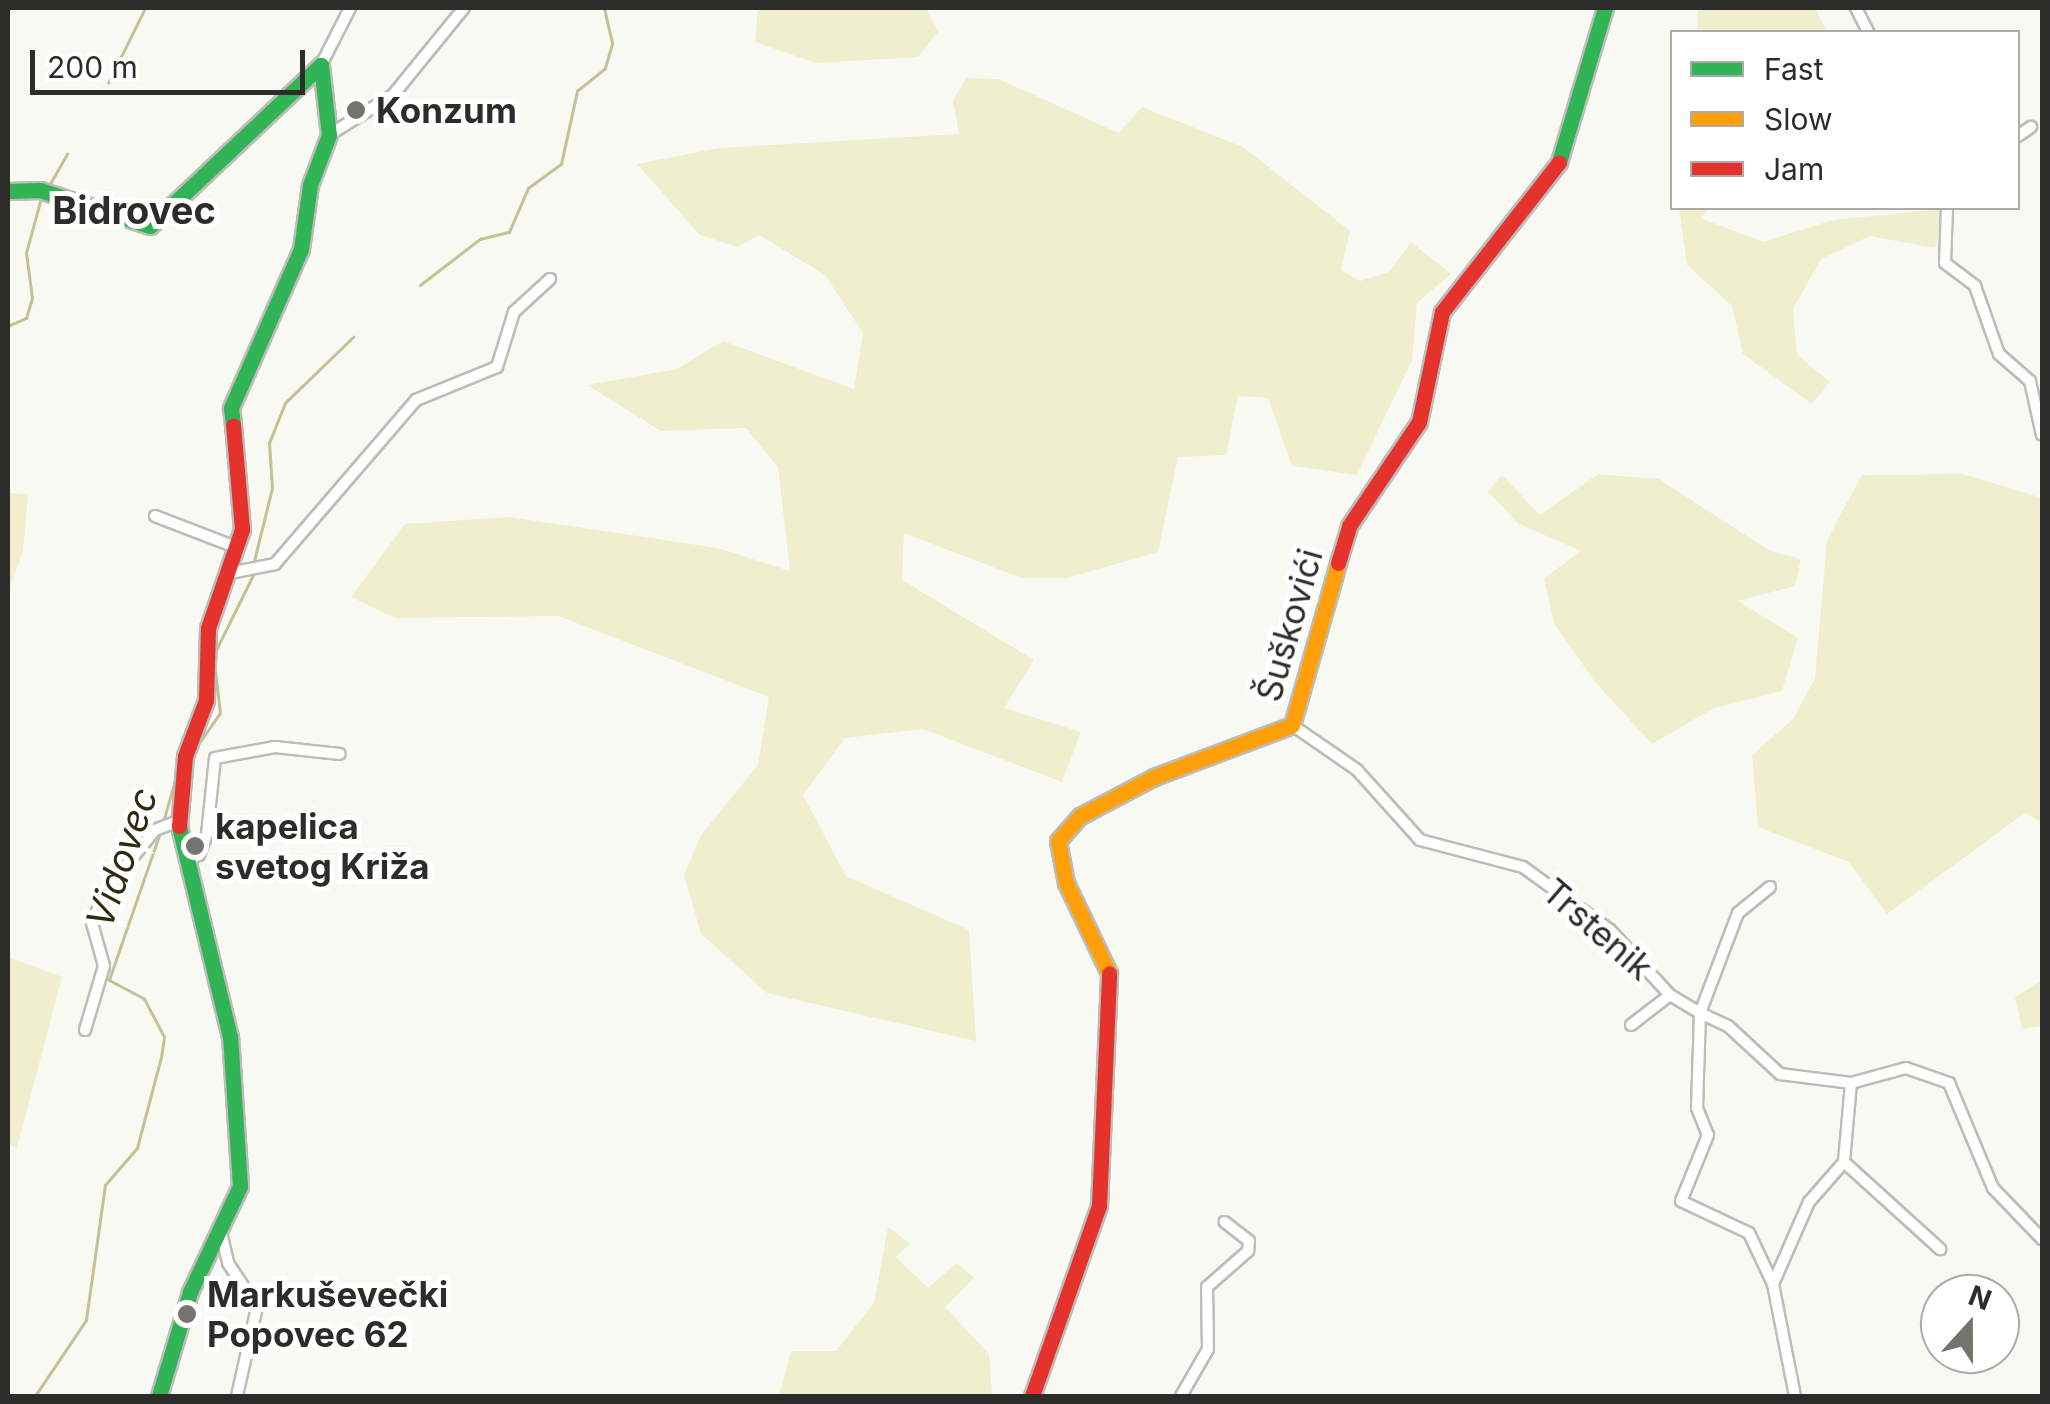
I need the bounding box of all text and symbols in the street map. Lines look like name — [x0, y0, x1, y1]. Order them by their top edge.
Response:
scale bar — [35, 30, 310, 92]
legend — [1670, 30, 2020, 210]
text: 200 m — [47, 49, 138, 85]
text: Fast — [1764, 51, 1823, 87]
place label: Konzum — [376, 89, 517, 131]
marker: Konzum — [345, 99, 367, 121]
text: Slow — [1764, 101, 1833, 137]
text: Jam — [1764, 151, 1824, 187]
district label: Bidrovec — [52, 188, 216, 234]
street label: Šuškovići — [1247, 544, 1331, 706]
water label: Vidovec — [77, 782, 167, 934]
place label: kapelica svetog Križa — [215, 805, 430, 887]
marker: kapelica svetog Križa — [184, 835, 206, 857]
street label: Trstenik — [1534, 870, 1662, 988]
place label: Markuševečki Popovec 62 — [207, 1273, 448, 1355]
north arrow — [1920, 1274, 2020, 1374]
text: N — [1964, 1278, 1996, 1318]
marker: Markuševečki Popovec 62 — [176, 1303, 198, 1325]

